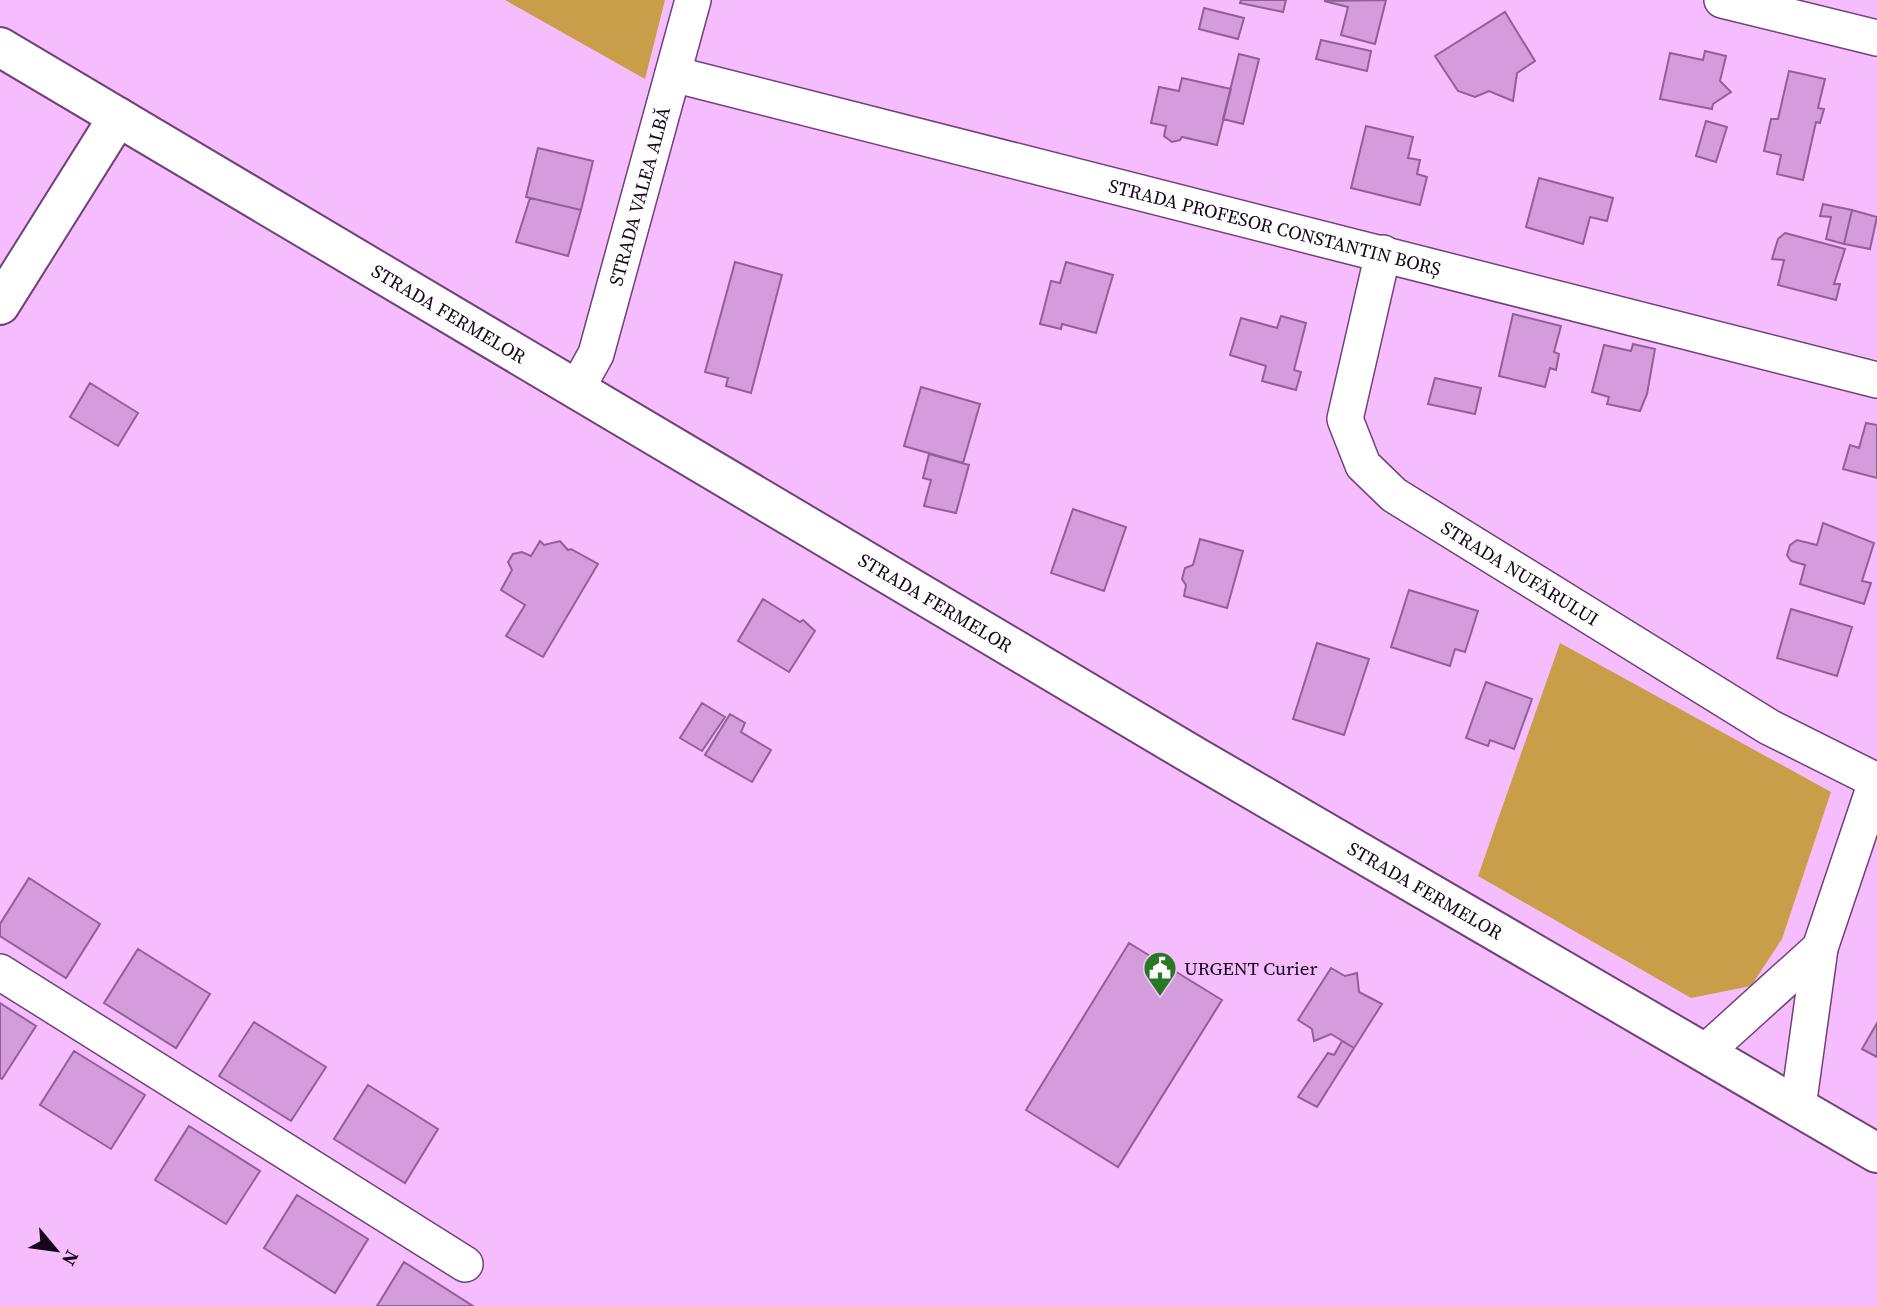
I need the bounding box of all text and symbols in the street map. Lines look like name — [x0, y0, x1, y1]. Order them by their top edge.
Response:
street label: STRADA VALEA ALBĂ — [602, 103, 676, 289]
street label: STRADA PROFESOR CONSTANTIN BORȘ — [1106, 172, 1444, 282]
street label: STRADA FERMELOR — [367, 258, 531, 370]
street label: STRADA NUFĂRULUI — [1436, 514, 1604, 632]
street label: STRADA FERMELOR — [854, 547, 1018, 659]
street label: STRADA FERMELOR — [1343, 835, 1508, 946]
public building icon: URGENT Curier — [1141, 949, 1179, 998]
place label: URGENT Curier — [1184, 955, 1317, 981]
north arrow — [21, 1215, 91, 1285]
text: N — [56, 1246, 86, 1271]

